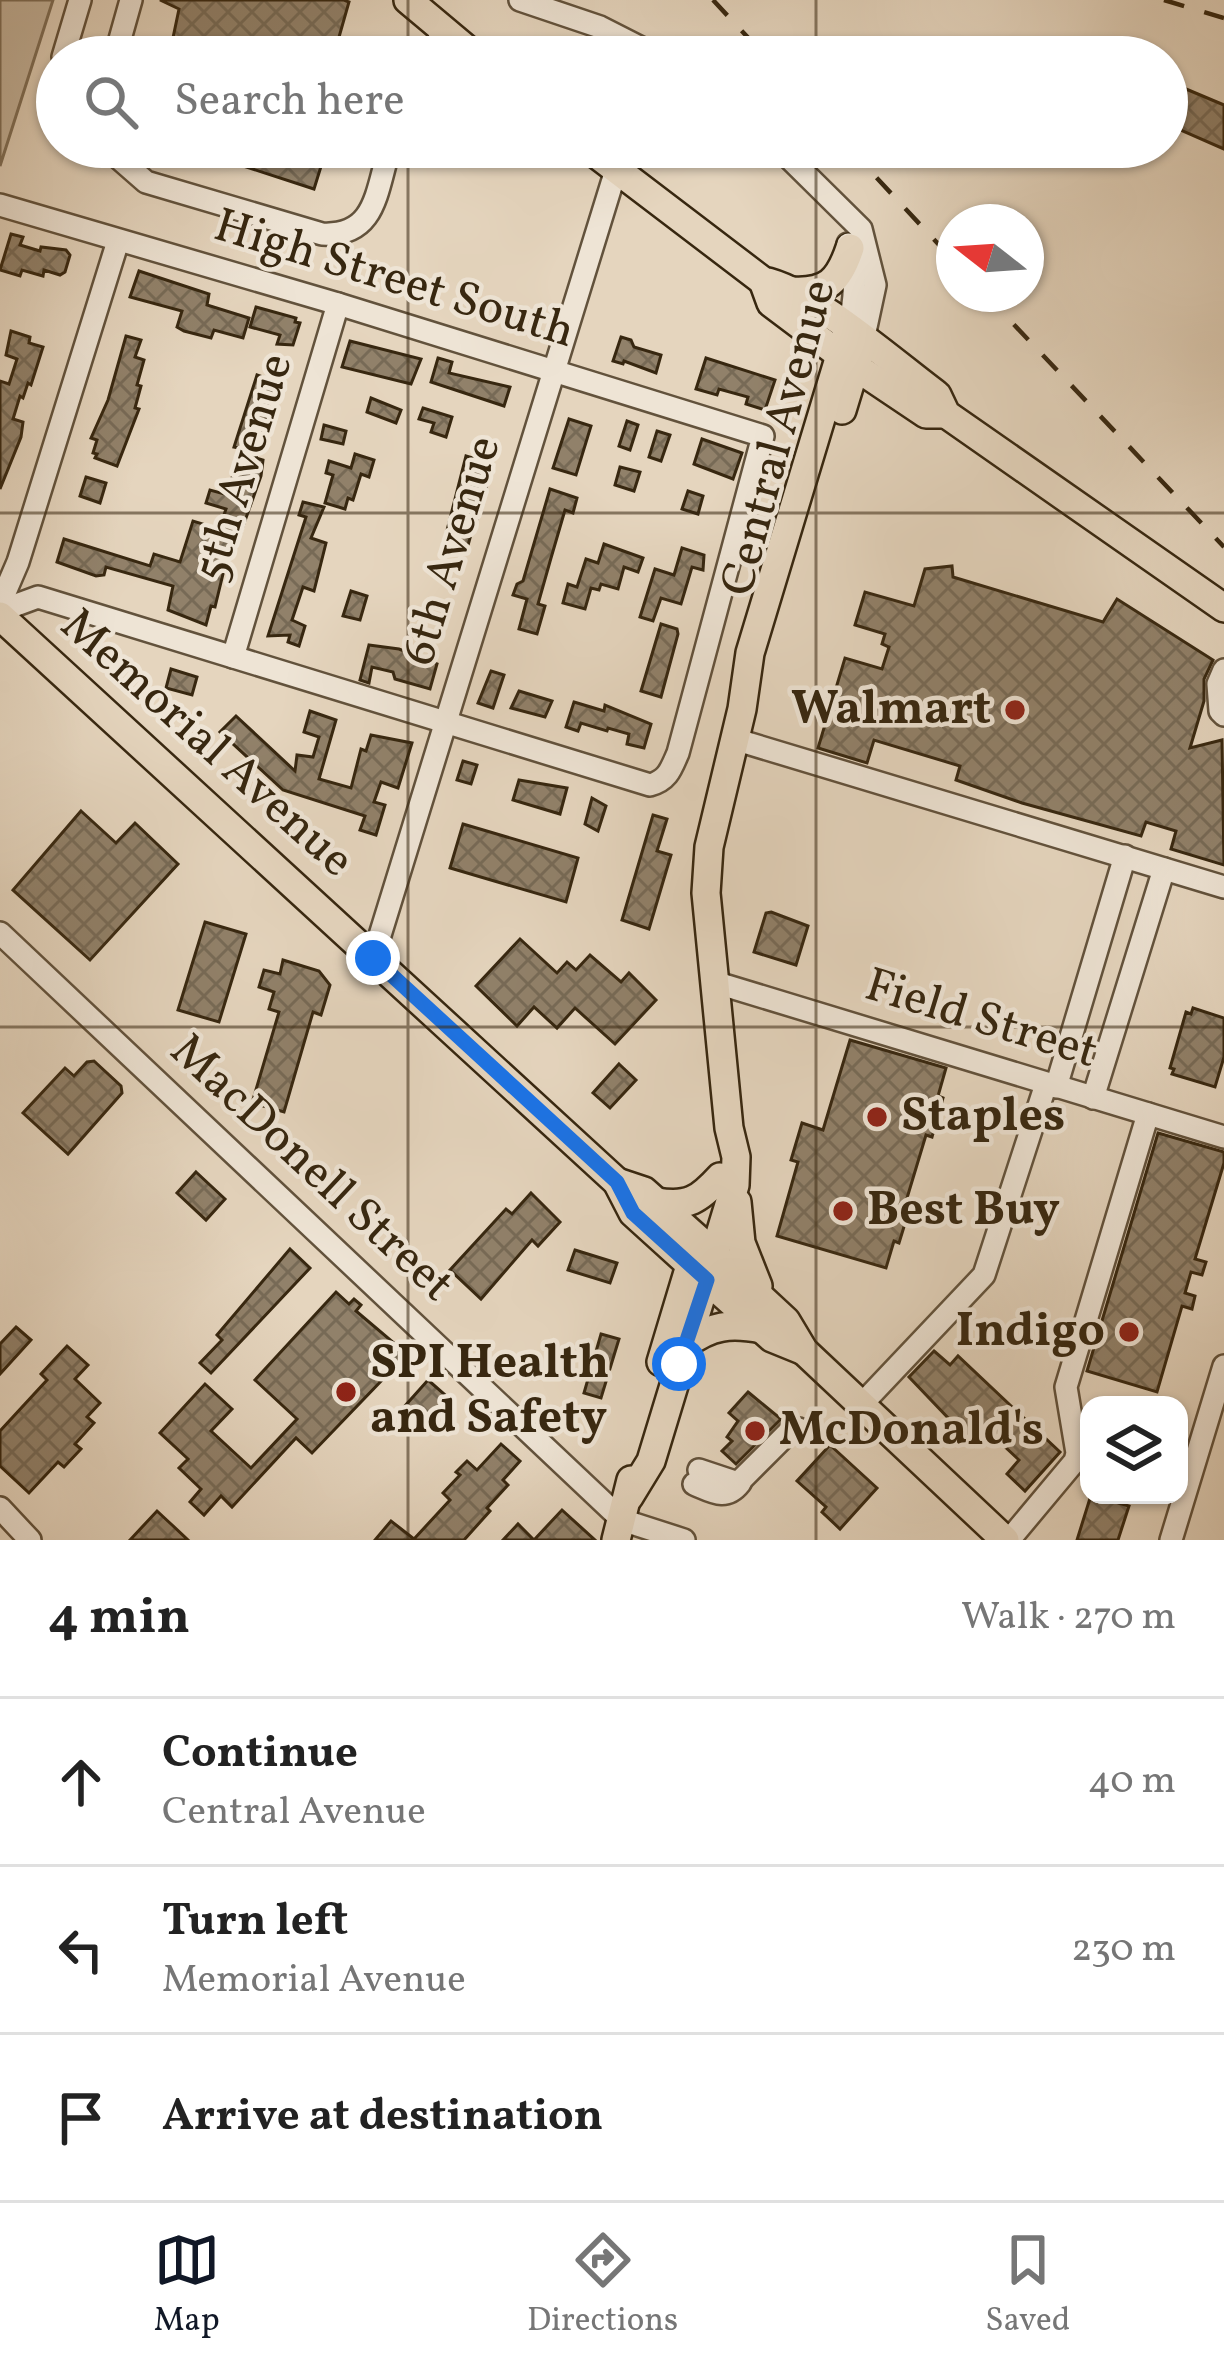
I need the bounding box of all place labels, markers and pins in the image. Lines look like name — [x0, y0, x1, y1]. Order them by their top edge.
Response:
place label: Walmart — [791, 677, 991, 744]
marker: Walmart — [1002, 697, 1028, 723]
place label: Staples — [901, 1084, 1065, 1151]
marker: Staples — [864, 1104, 890, 1130]
place label: Best Buy — [867, 1178, 1060, 1245]
marker: Best Buy — [830, 1198, 856, 1224]
place label: Indigo — [956, 1299, 1105, 1366]
marker: Indigo — [1116, 1319, 1142, 1345]
place label: SPI Health and Safety — [370, 1331, 609, 1453]
marker: SPI Health and Safety — [333, 1379, 359, 1405]
place label: McDonald's — [779, 1398, 1044, 1465]
marker: McDonald's — [742, 1418, 768, 1444]

